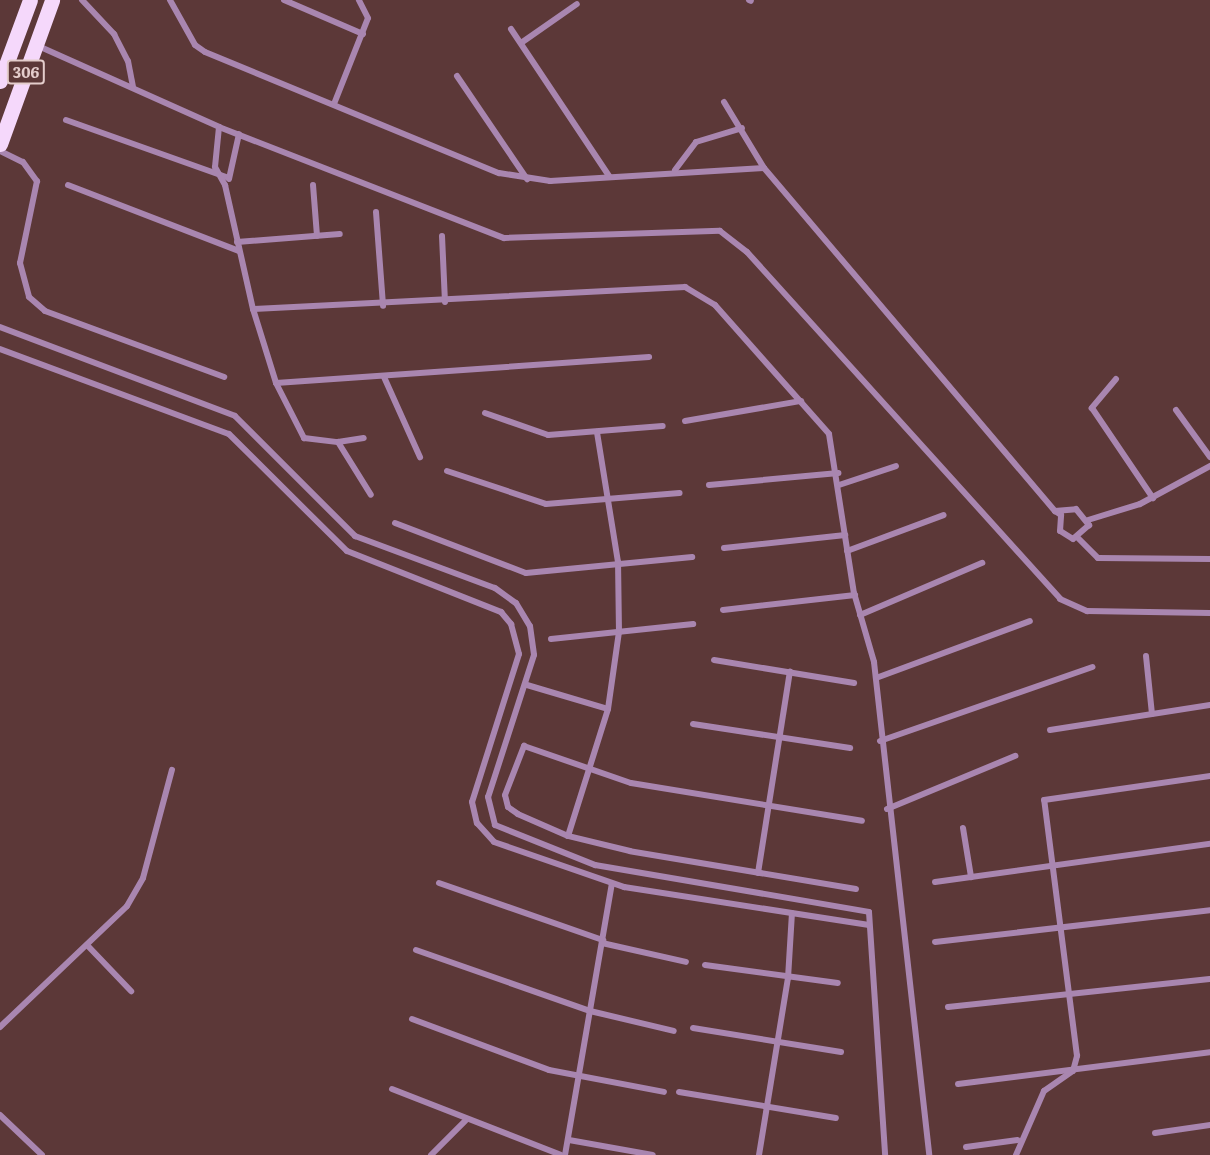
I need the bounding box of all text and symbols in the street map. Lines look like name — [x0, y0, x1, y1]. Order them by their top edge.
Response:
road number: 306 — [6, 60, 46, 84]

